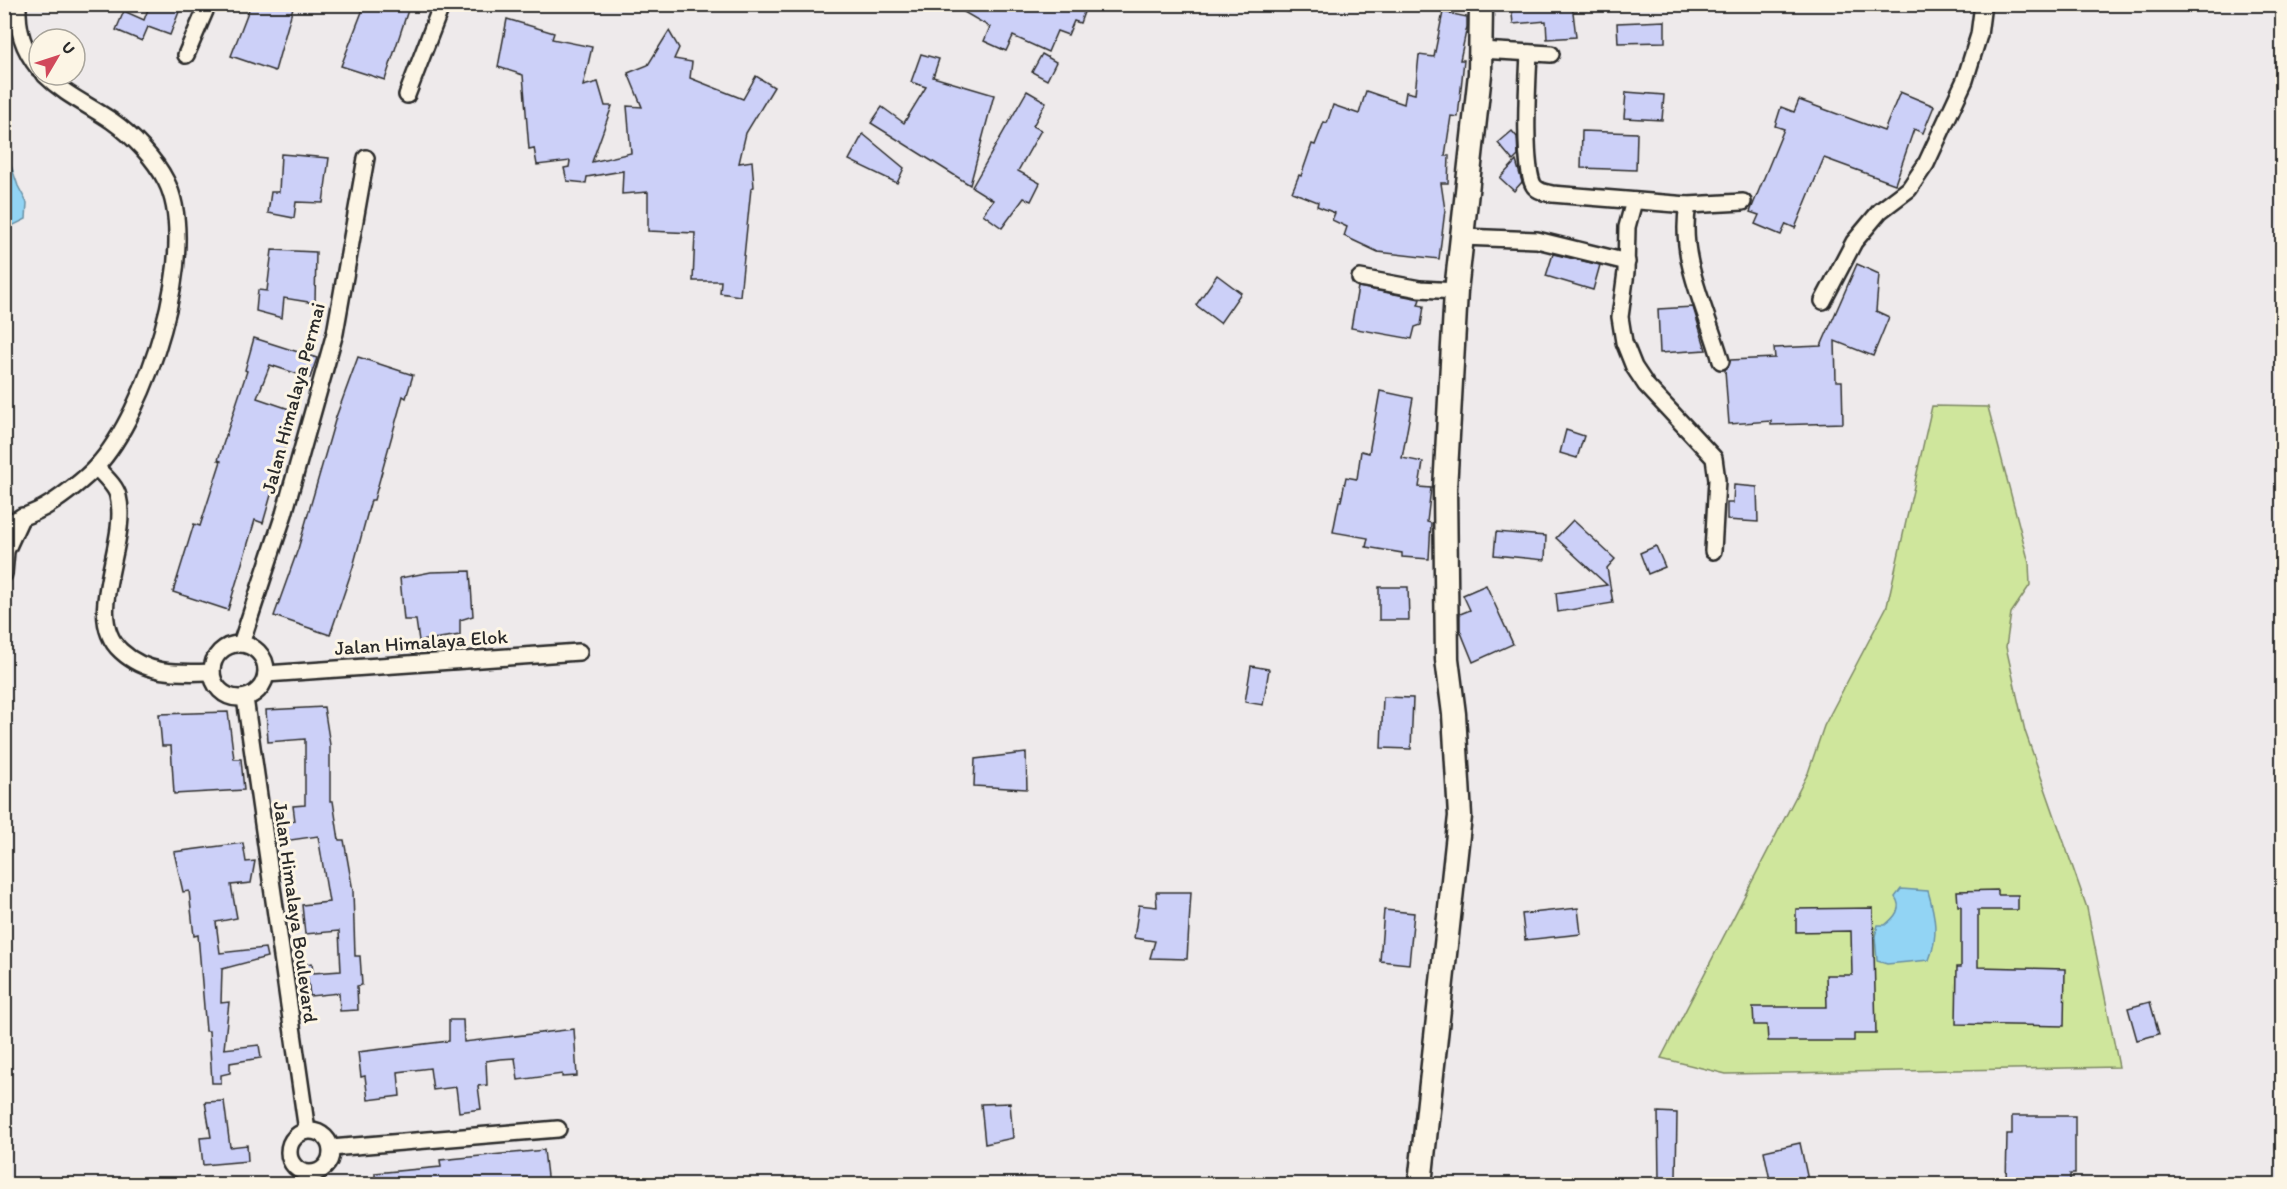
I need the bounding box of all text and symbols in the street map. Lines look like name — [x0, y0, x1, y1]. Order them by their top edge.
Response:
north arrow — [27, 27, 87, 87]
text: U — [58, 38, 79, 58]
street label: Jalan Himalaya Permai — [256, 300, 330, 496]
street label: Jalan Himalaya Elok — [334, 624, 509, 660]
street label: Jalan Himalaya Boulevard — [269, 800, 323, 1025]

